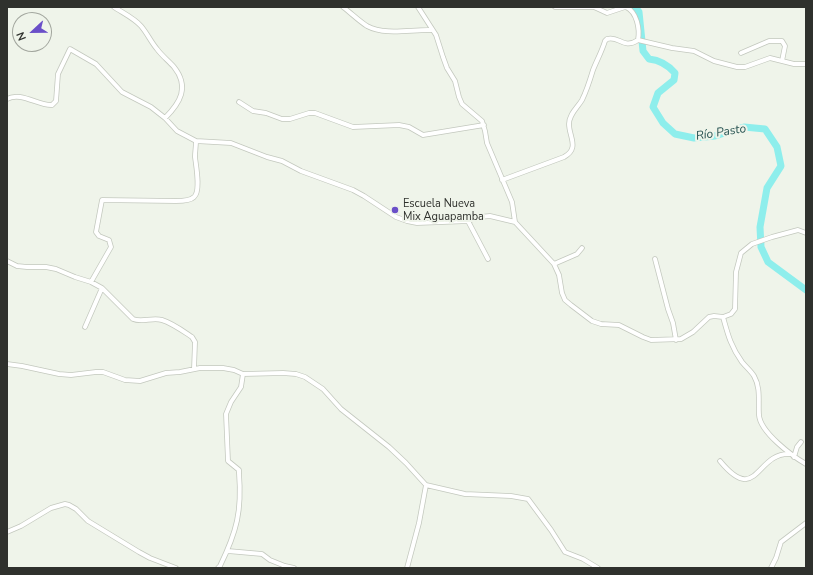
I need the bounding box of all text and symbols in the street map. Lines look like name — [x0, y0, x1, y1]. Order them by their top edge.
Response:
north arrow — [12, 12, 52, 52]
text: N — [13, 30, 30, 43]
water label: Río Pasto — [695, 122, 747, 144]
place label: Escuela Nueva Mix Aguapamba — [403, 197, 484, 223]
marker: Escuela Nueva Mix Aguapamba — [390, 205, 400, 215]

